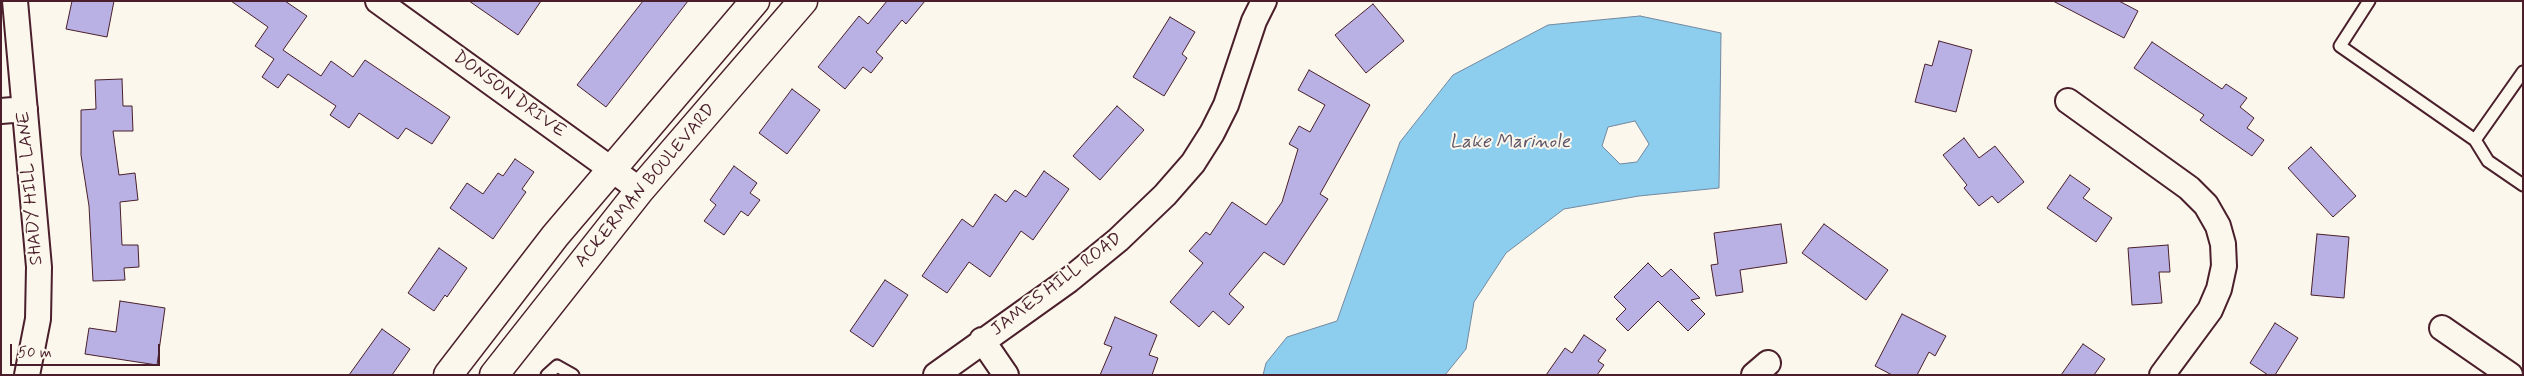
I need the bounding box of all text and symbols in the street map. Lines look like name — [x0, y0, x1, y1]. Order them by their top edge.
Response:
street label: DONSON DRIVE — [448, 47, 570, 143]
street label: ACKERMAN BOULEVARD — [571, 100, 721, 272]
street label: SHADY HILL LANE — [14, 110, 48, 266]
water label: Lake Marinole — [1450, 132, 1570, 154]
street label: JAMES HILL ROAD — [987, 229, 1127, 341]
scale bar — [12, 334, 162, 366]
text: 50 m — [18, 343, 52, 363]

